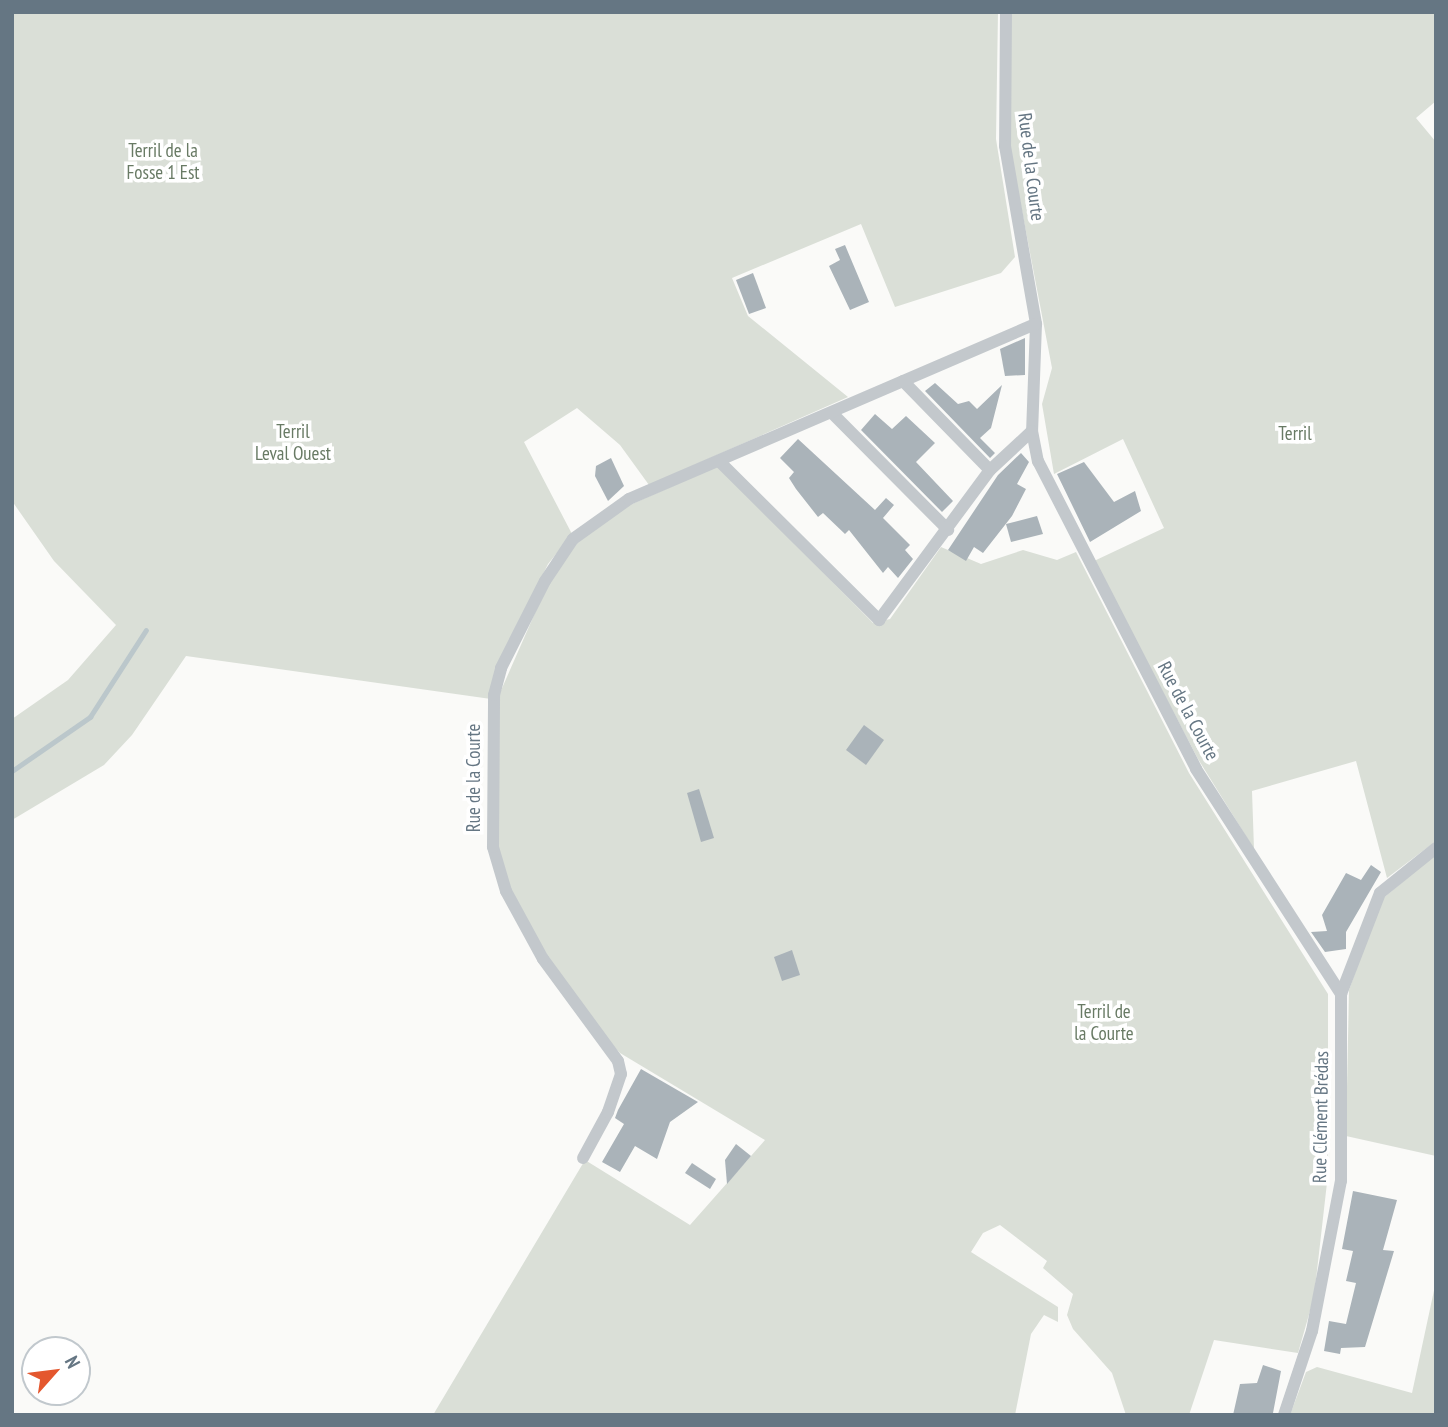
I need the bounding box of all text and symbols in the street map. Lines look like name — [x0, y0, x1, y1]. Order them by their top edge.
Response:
street label: Rue de la Courte — [1013, 112, 1049, 222]
park label: Terril de la Fosse 1 Est — [126, 140, 200, 184]
park label: Terril Leval Ouest — [255, 421, 331, 465]
park label: Terril — [1278, 423, 1312, 445]
street label: Rue de la Courte — [1152, 658, 1224, 764]
street label: Rue de la Courte — [463, 724, 485, 832]
park label: Terril de la Courte — [1074, 1001, 1134, 1045]
street label: Rue Clément Brédas — [1308, 1051, 1334, 1183]
north arrow — [21, 1336, 91, 1406]
text: N — [60, 1352, 86, 1372]

